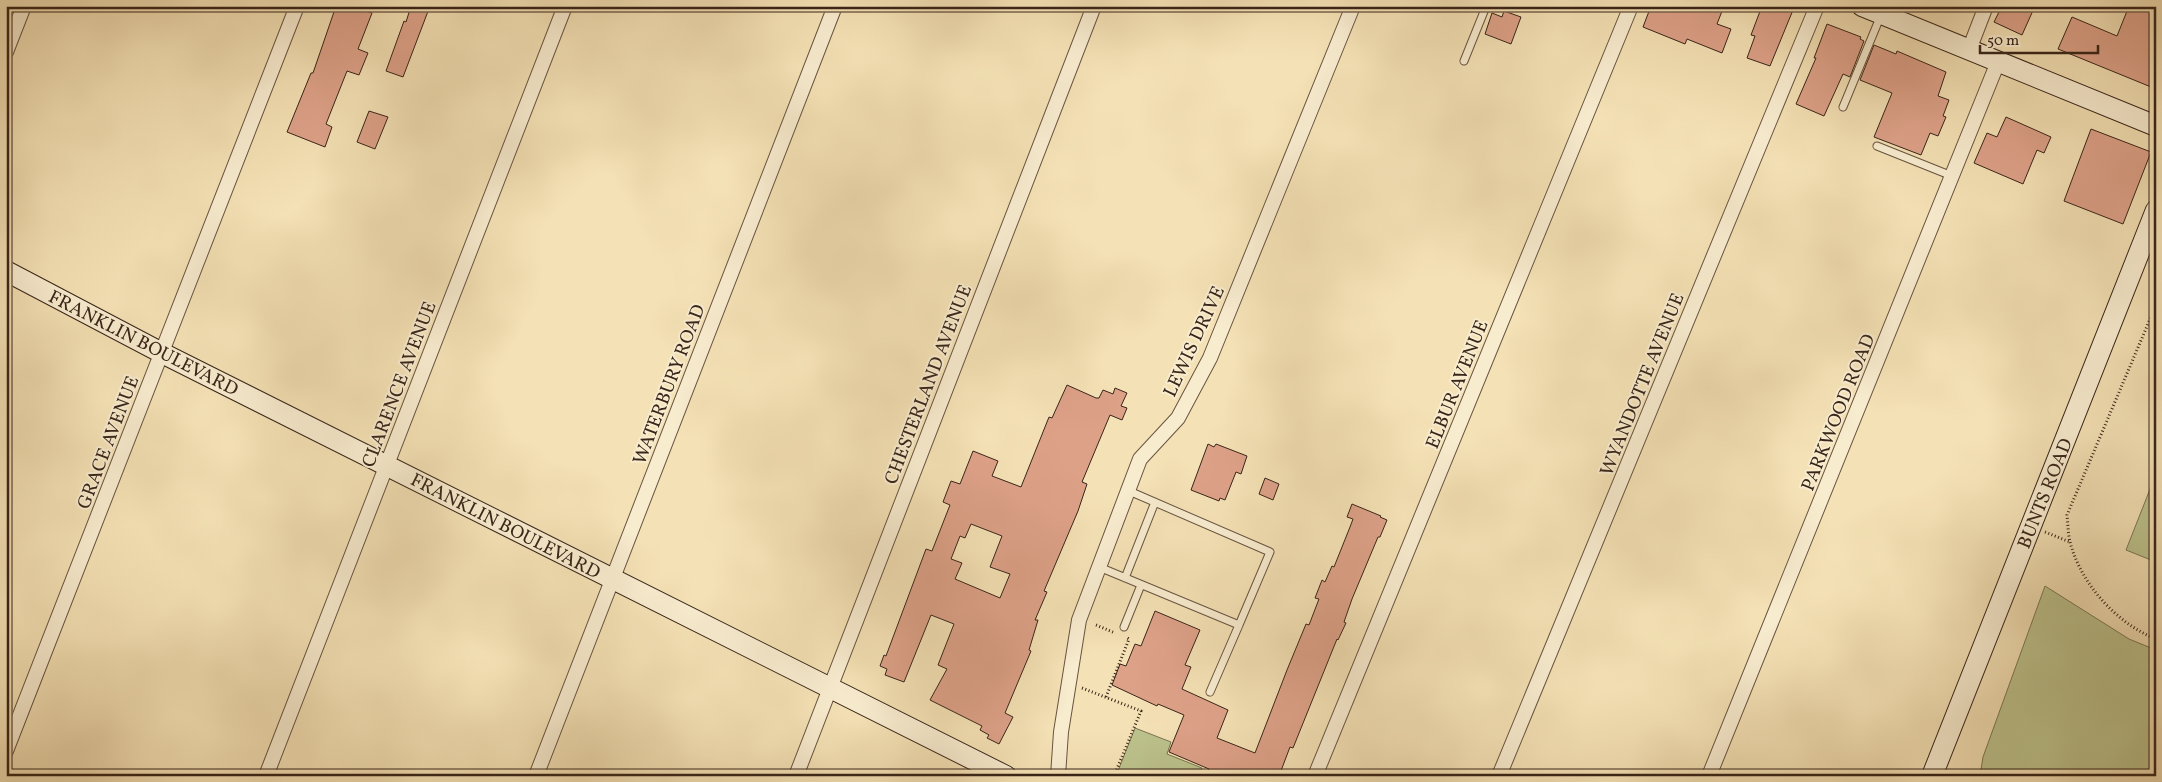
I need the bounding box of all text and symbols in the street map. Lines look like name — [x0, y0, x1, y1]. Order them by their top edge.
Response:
scale bar — [1980, 22, 2097, 54]
text: 50 m — [1987, 31, 2019, 52]
street label: CHESTERLAND AVENUE — [879, 281, 979, 488]
street label: LEWIS DRIVE — [1158, 282, 1232, 402]
street label: FRANKLIN BOULEVARD — [44, 284, 243, 403]
street label: WYANDOTTE AVENUE — [1594, 289, 1691, 480]
street label: CLARENCE AVENUE — [356, 298, 444, 471]
street label: WATERBURY ROAD — [627, 301, 712, 469]
street label: ELBUR AVENUE — [1420, 316, 1496, 453]
street label: PARKWOOD ROAD — [1795, 330, 1882, 495]
street label: GRACE AVENUE — [71, 372, 146, 513]
street label: BUNTS ROAD — [2012, 434, 2080, 553]
street label: FRANKLIN BOULEVARD — [406, 467, 605, 586]

